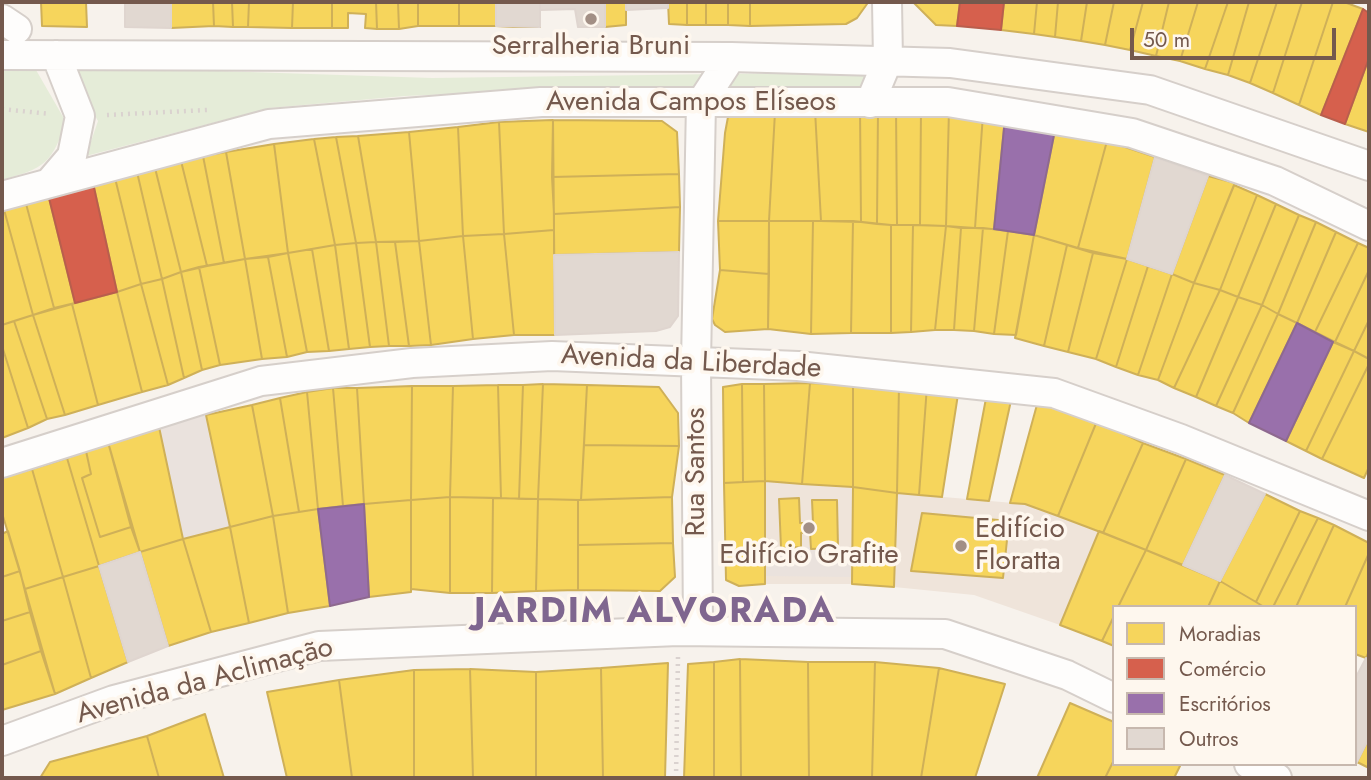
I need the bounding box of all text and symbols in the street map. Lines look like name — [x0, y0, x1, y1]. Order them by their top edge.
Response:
marker: Serralheria Bruni — [583, 11, 599, 27]
scale bar — [1133, 14, 1340, 58]
text: 50 m — [1143, 25, 1190, 55]
place label: Serralheria Bruni — [492, 30, 690, 64]
street label: Avenida Campos Elíseos — [546, 86, 836, 120]
street label: Avenida da Liberdade — [560, 339, 822, 387]
street label: Rua Santos — [680, 407, 714, 537]
place label: Edifício Floratta — [975, 513, 1065, 579]
marker: Edifício Grafite — [801, 520, 817, 536]
marker: Edifício Floratta — [953, 538, 969, 554]
place label: Edifício Grafite — [719, 539, 899, 573]
district label: JARDIM ALVORADA — [476, 593, 834, 635]
legend — [1112, 605, 1357, 766]
text: Moradias — [1179, 619, 1261, 649]
street label: Avenida da Aclimação — [73, 632, 337, 732]
text: Comércio — [1179, 654, 1266, 684]
text: Escritórios — [1179, 689, 1271, 719]
text: Outros — [1179, 724, 1238, 754]

